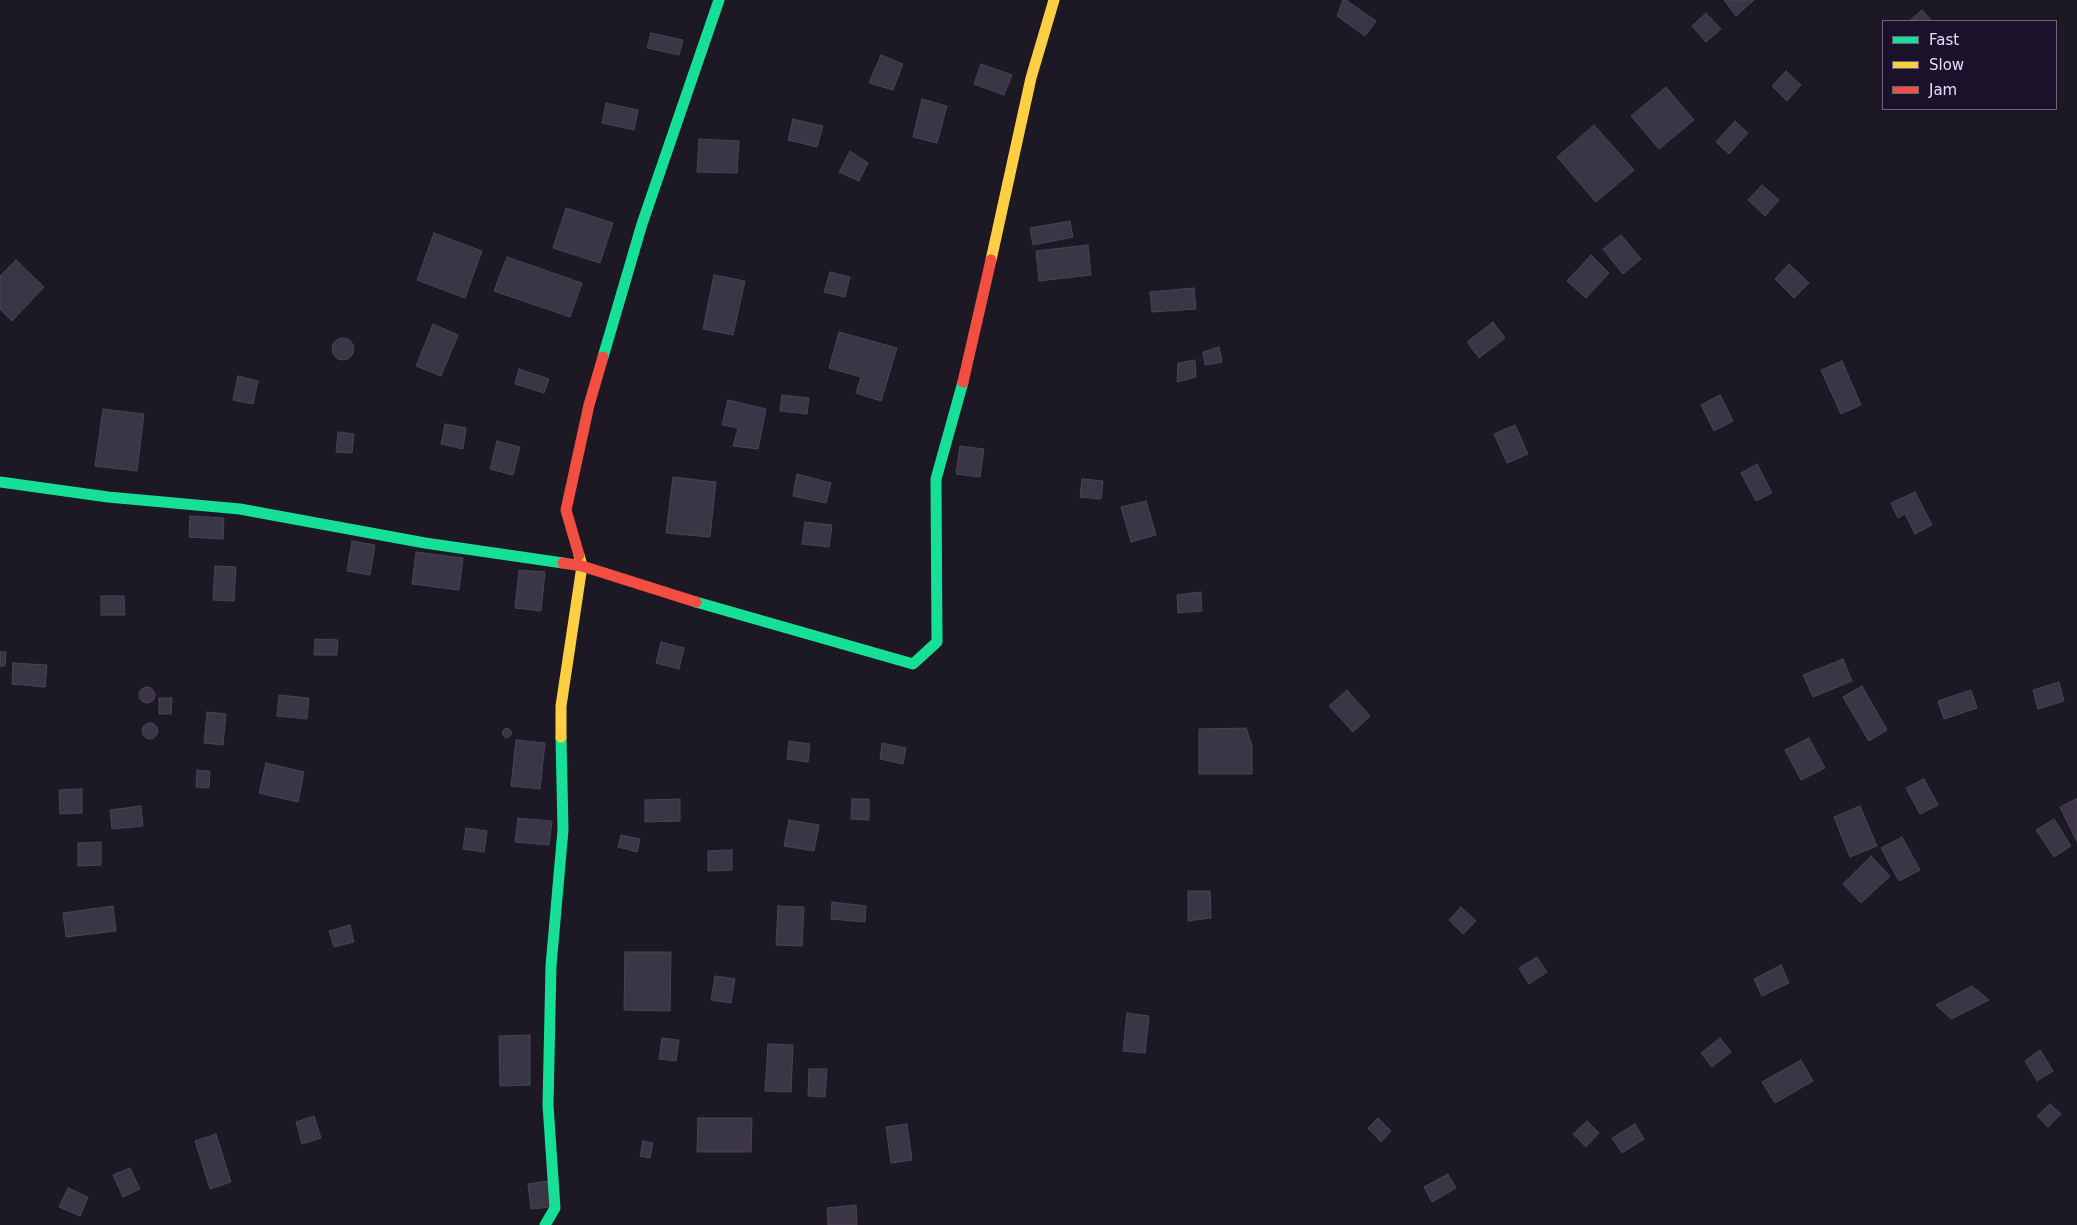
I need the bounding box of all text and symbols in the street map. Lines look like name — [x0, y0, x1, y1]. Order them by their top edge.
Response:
legend — [1882, 20, 2057, 110]
text: Fast — [1929, 31, 1959, 49]
text: Slow — [1929, 56, 1964, 74]
text: Jam — [1929, 81, 1957, 99]

